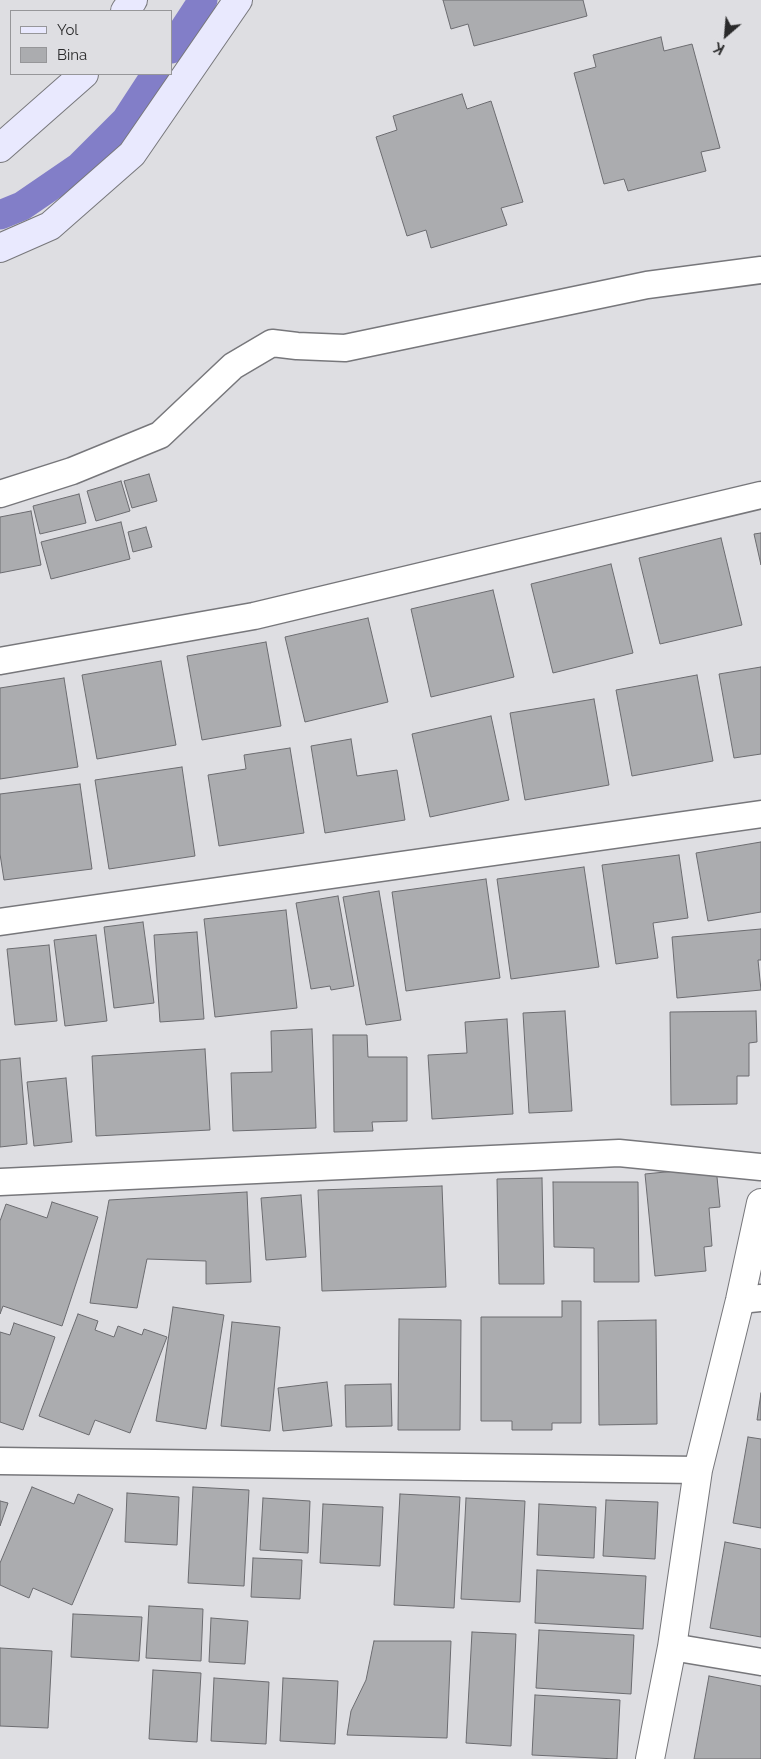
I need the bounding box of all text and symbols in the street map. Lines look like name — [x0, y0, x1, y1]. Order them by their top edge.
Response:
legend — [10, 10, 172, 75]
north arrow — [701, 10, 751, 60]
text: Yol — [57, 21, 78, 39]
text: K — [711, 39, 727, 58]
text: Bina — [57, 46, 87, 64]

